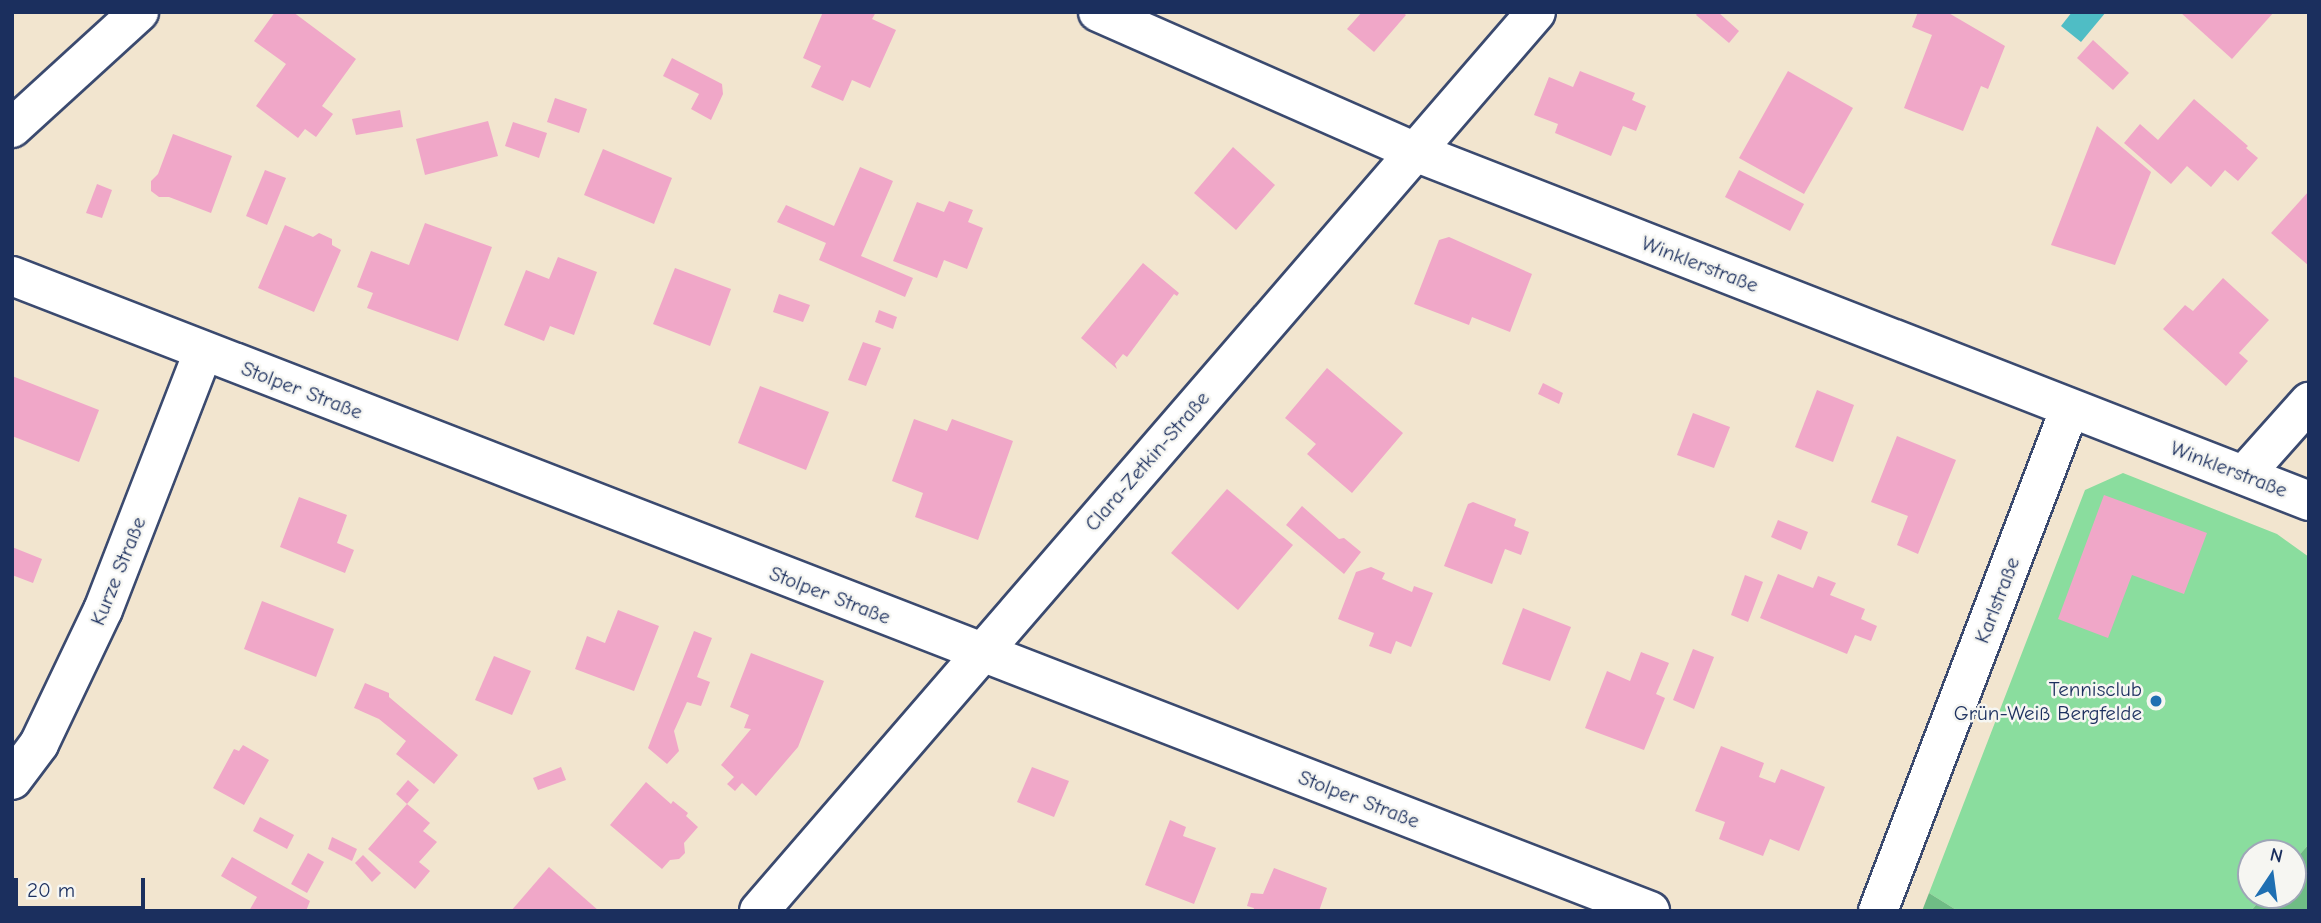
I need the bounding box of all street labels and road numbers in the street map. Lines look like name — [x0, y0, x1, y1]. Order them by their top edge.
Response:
street label: Winklerstraße — [1638, 230, 1762, 298]
street label: Stolper Straße — [238, 355, 366, 425]
street label: Clara-Zetkin-Straße — [1079, 386, 1215, 536]
street label: Winklerstraße — [2167, 435, 2291, 503]
street label: Kurze Straße — [85, 513, 151, 629]
street label: Karlstraße — [1969, 553, 2025, 647]
street label: Stolper Straße — [766, 560, 894, 630]
street label: Stolper Straße — [1295, 764, 1423, 834]

